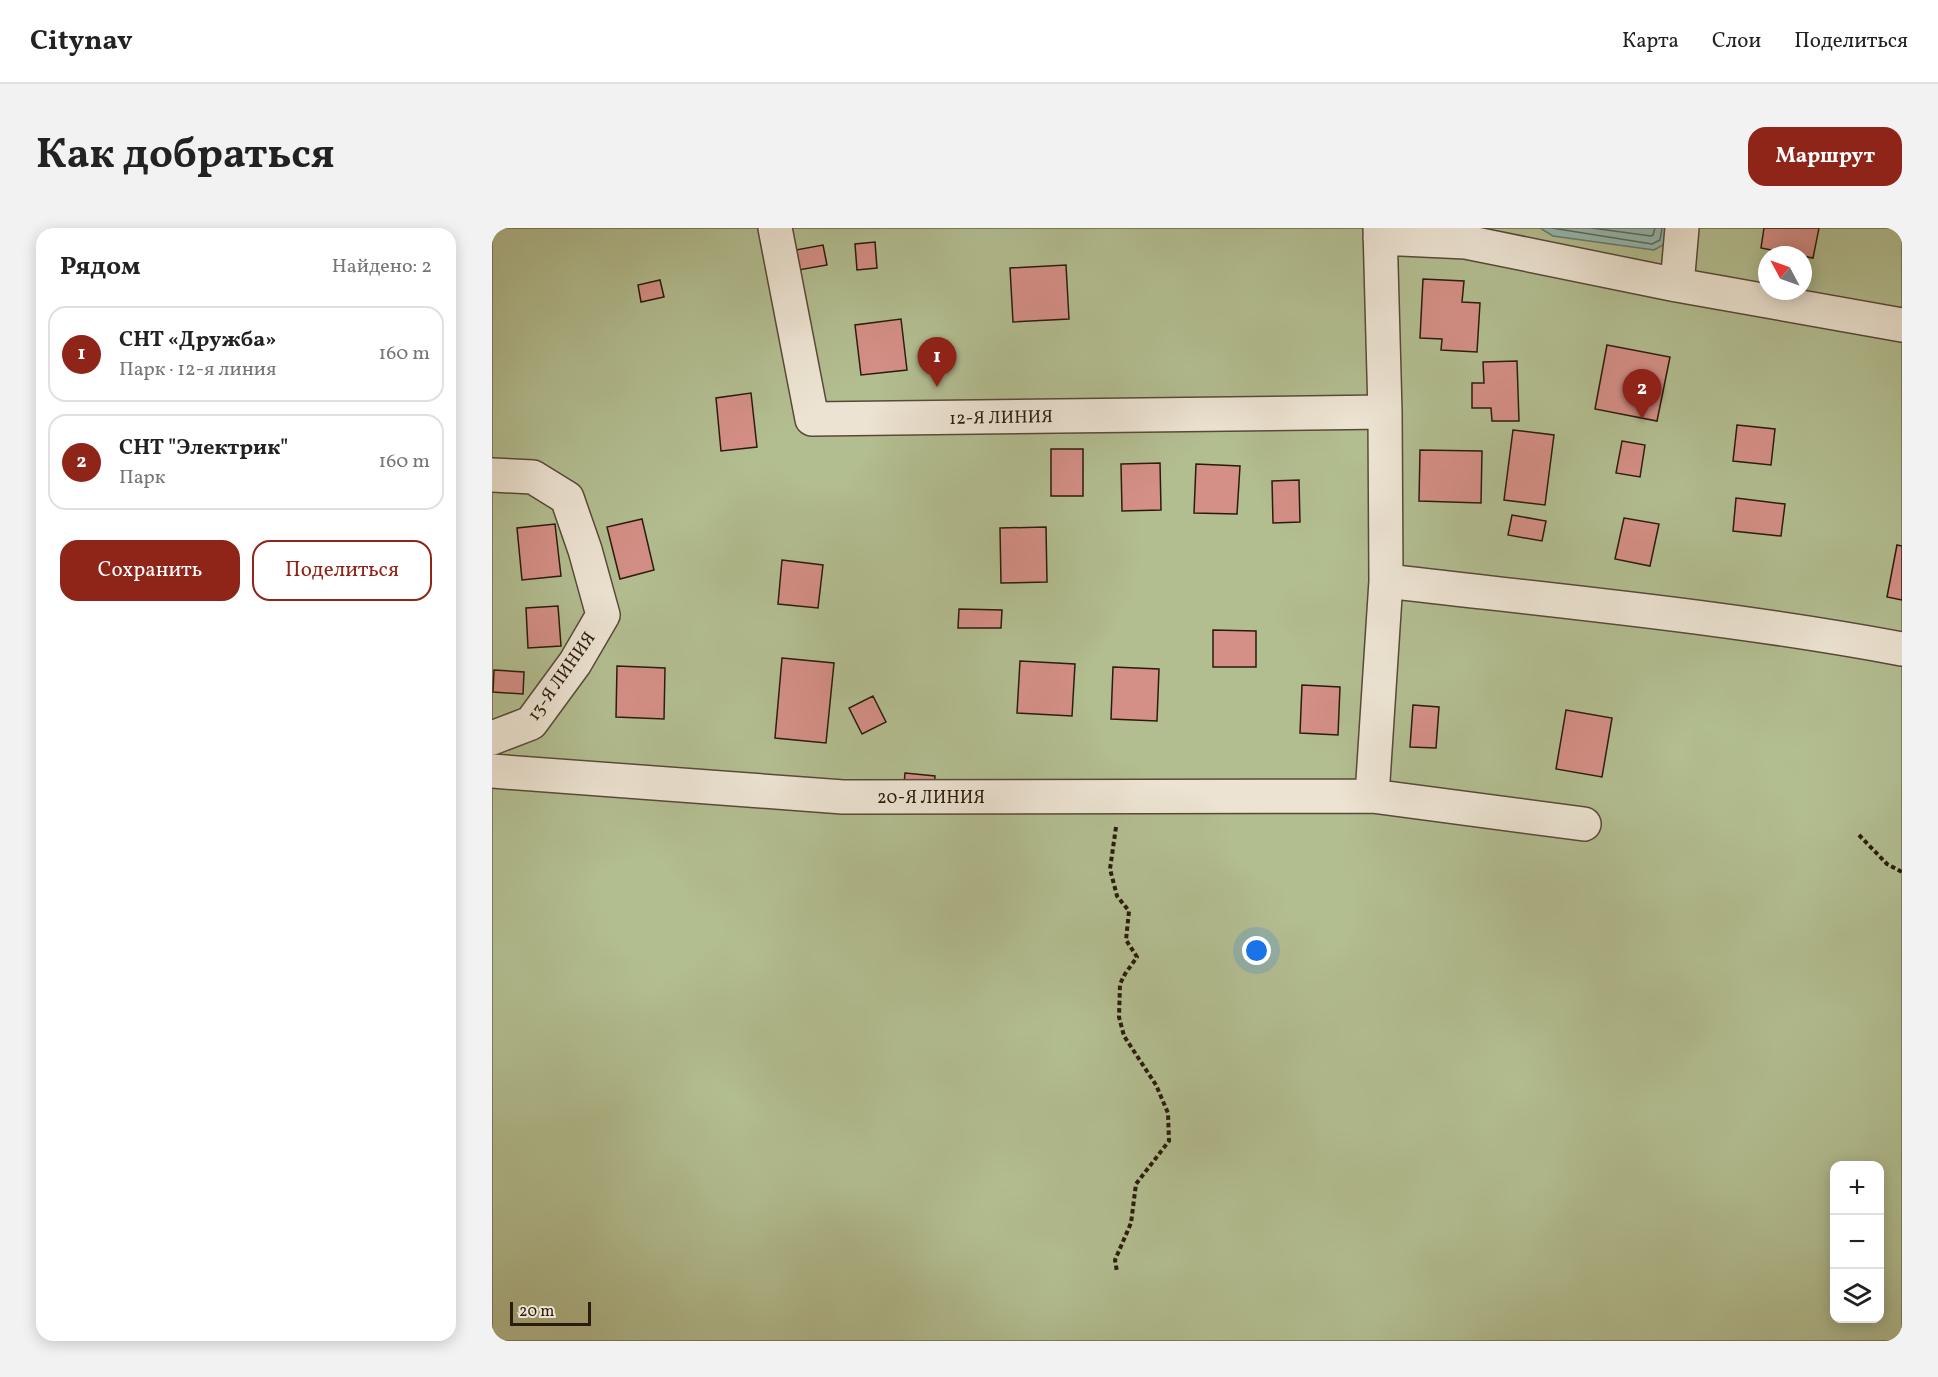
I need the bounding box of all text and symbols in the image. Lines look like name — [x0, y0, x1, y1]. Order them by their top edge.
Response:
text: Citynav — [30, 22, 133, 61]
text: Карта — [1622, 27, 1679, 56]
text: Слои — [1712, 27, 1761, 56]
text: Поделиться — [1794, 27, 1908, 56]
text: Как добраться — [36, 127, 335, 186]
button: Маршрут — [1748, 127, 1902, 186]
north arrow — [1758, 246, 1812, 300]
text: Рядом — [60, 249, 140, 285]
text: Найдено: 2 — [332, 253, 432, 281]
text: СНТ «Дружба» — [119, 325, 276, 356]
pin: 1 — [918, 338, 956, 387]
text: 1 — [77, 340, 86, 368]
text: 160 m — [378, 340, 430, 368]
text: Парк · 12-я линия — [119, 356, 276, 384]
pin: 2 — [1622, 370, 1662, 419]
street label: 12-Я ЛИНИЯ — [949, 405, 1053, 432]
text: СНТ "Электрик" — [119, 433, 288, 464]
text: 2 — [76, 448, 87, 476]
text: 160 m — [378, 448, 430, 476]
text: Парк — [119, 464, 165, 492]
button: Сохранить — [60, 540, 240, 601]
button: Поделиться — [252, 540, 432, 601]
street label: 13-Я ЛИНИЯ — [522, 627, 602, 726]
street label: 20-Я ЛИНИЯ — [877, 786, 985, 811]
your location — [1242, 936, 1271, 965]
map controls — [1830, 1161, 1884, 1323]
button: + — [1830, 1161, 1884, 1215]
button: − — [1830, 1215, 1884, 1269]
button: layers — [1830, 1269, 1884, 1323]
scale bar — [510, 1299, 591, 1326]
text: 20 m — [519, 1301, 554, 1323]

